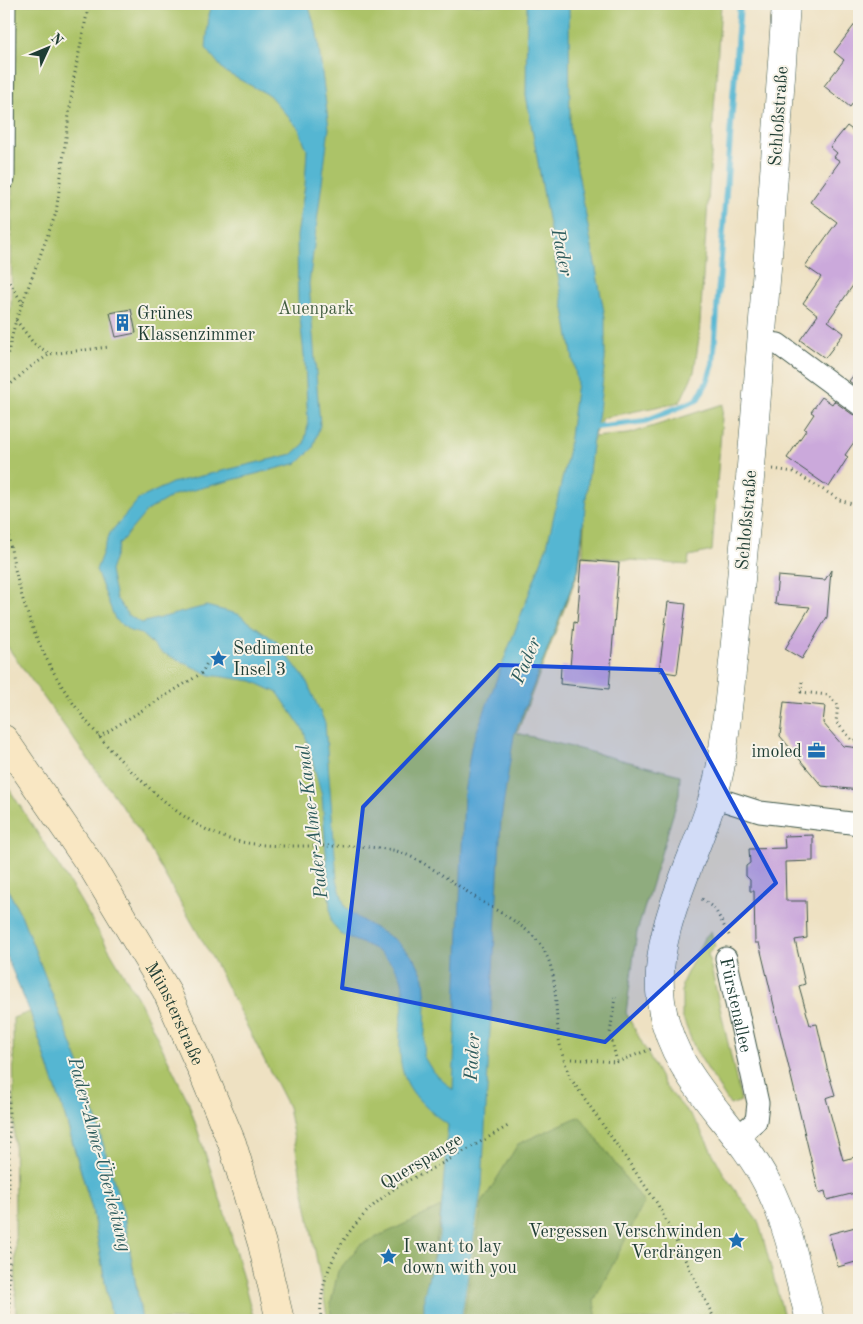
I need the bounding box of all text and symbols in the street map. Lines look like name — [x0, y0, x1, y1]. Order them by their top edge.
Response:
north arrow — [22, 22, 72, 72]
text: N — [48, 31, 66, 49]
street label: Schloßstraße — [767, 65, 791, 167]
water label: Pader — [546, 226, 575, 279]
park label: Auenpark — [278, 300, 354, 318]
place label: Grünes Klassenzimmer — [137, 305, 256, 344]
building icon: Grünes Klassenzimmer — [113, 313, 133, 333]
street label: Schloßstraße — [734, 469, 760, 571]
water label: Pader — [509, 635, 546, 688]
place label: Sedimente Insel 3 — [233, 640, 314, 679]
place icon: Sedimente Insel 3 — [209, 648, 229, 668]
office icon: imoled — [806, 741, 826, 761]
water label: Pader-Alme-Kanal — [295, 743, 333, 901]
place label: imoled — [751, 743, 802, 761]
street label: Fürstenallee — [716, 956, 755, 1054]
street label: Münsterstraße — [141, 959, 207, 1068]
water label: Pader — [463, 1032, 484, 1083]
water label: Pader-Alme-Überleitung — [63, 1053, 139, 1254]
street label: Querspange — [378, 1131, 465, 1193]
place label: Vergessen Verschwinden Verdrängen — [528, 1223, 722, 1262]
place icon: Vergessen Verschwinden Verdrängen — [726, 1231, 746, 1251]
place label: I want to lay down with you — [403, 1238, 517, 1277]
place icon: I want to lay down with you — [379, 1246, 399, 1266]

